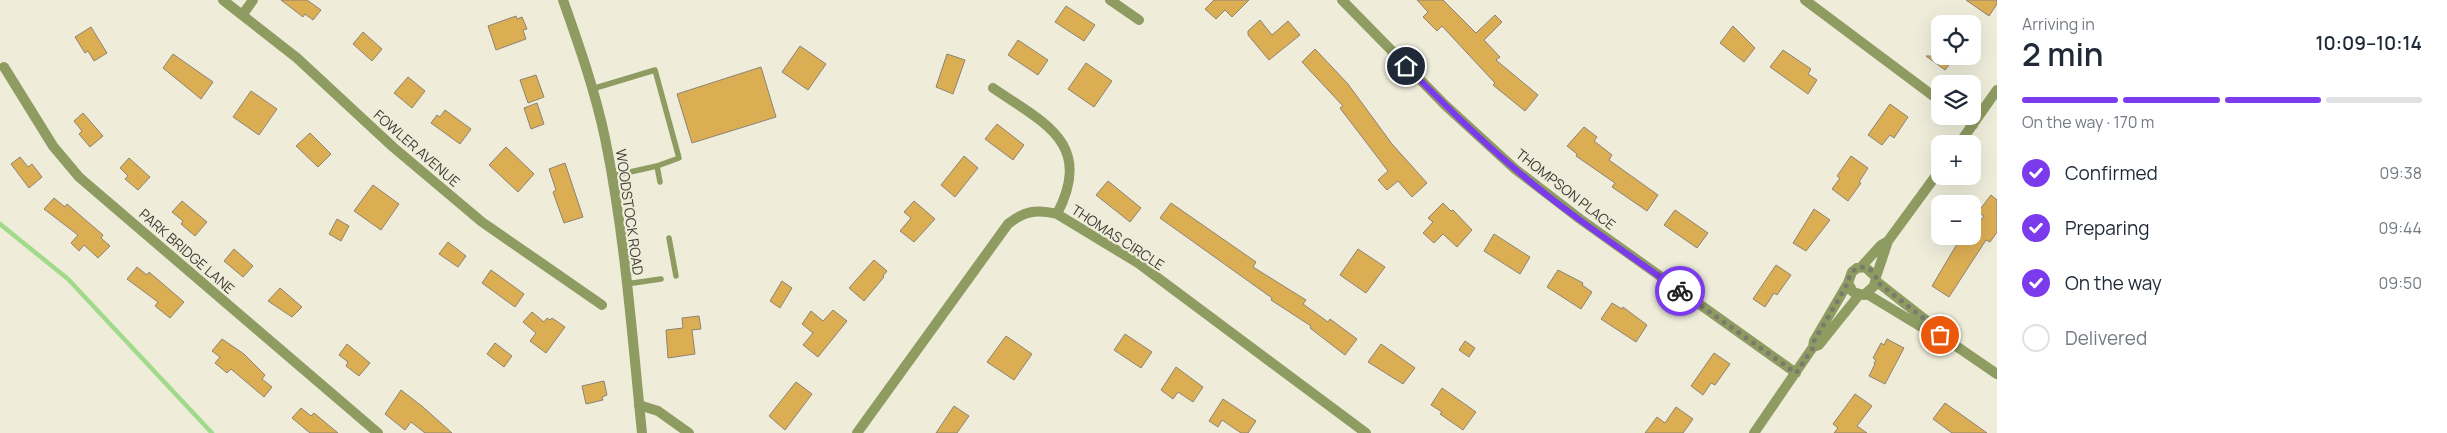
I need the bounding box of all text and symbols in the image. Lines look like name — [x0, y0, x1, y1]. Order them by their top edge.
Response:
text: Arriving in — [2022, 13, 2095, 35]
map controls — [1931, 15, 1981, 245]
button: locate — [1931, 15, 1981, 65]
text: 10:09–10:14 — [2316, 30, 2422, 56]
text: 2 min — [2022, 32, 2104, 76]
pin — [1385, 45, 1427, 87]
icon: home — [1392, 52, 1420, 80]
button: layers — [1931, 75, 1981, 125]
street label: FOWLER AVENUE — [370, 105, 464, 191]
text: On the way · 170 m — [2022, 111, 2154, 133]
button: + — [1931, 135, 1981, 185]
street label: THOMPSON PLACE — [1512, 144, 1620, 234]
street label: WOODSTOCK ROAD — [612, 148, 648, 276]
icon: check — [2022, 159, 2050, 187]
text: Confirmed — [2065, 160, 2158, 186]
text: 09:38 — [2379, 162, 2422, 184]
button: − — [1931, 195, 1981, 245]
street label: THOMAS CIRCLE — [1068, 200, 1168, 274]
street label: PARK BRIDGE LANE — [135, 204, 239, 298]
icon: check — [2022, 214, 2050, 242]
text: Preparing — [2065, 215, 2150, 241]
text: 09:44 — [2379, 217, 2422, 239]
courier — [1655, 266, 1705, 316]
icon: check — [2022, 269, 2050, 297]
text: On the way — [2065, 270, 2162, 296]
text: 09:50 — [2379, 272, 2422, 294]
icon: bike — [1666, 277, 1694, 305]
pin — [1919, 314, 1961, 356]
icon: bag — [1926, 321, 1954, 349]
text: Delivered — [2065, 325, 2147, 351]

